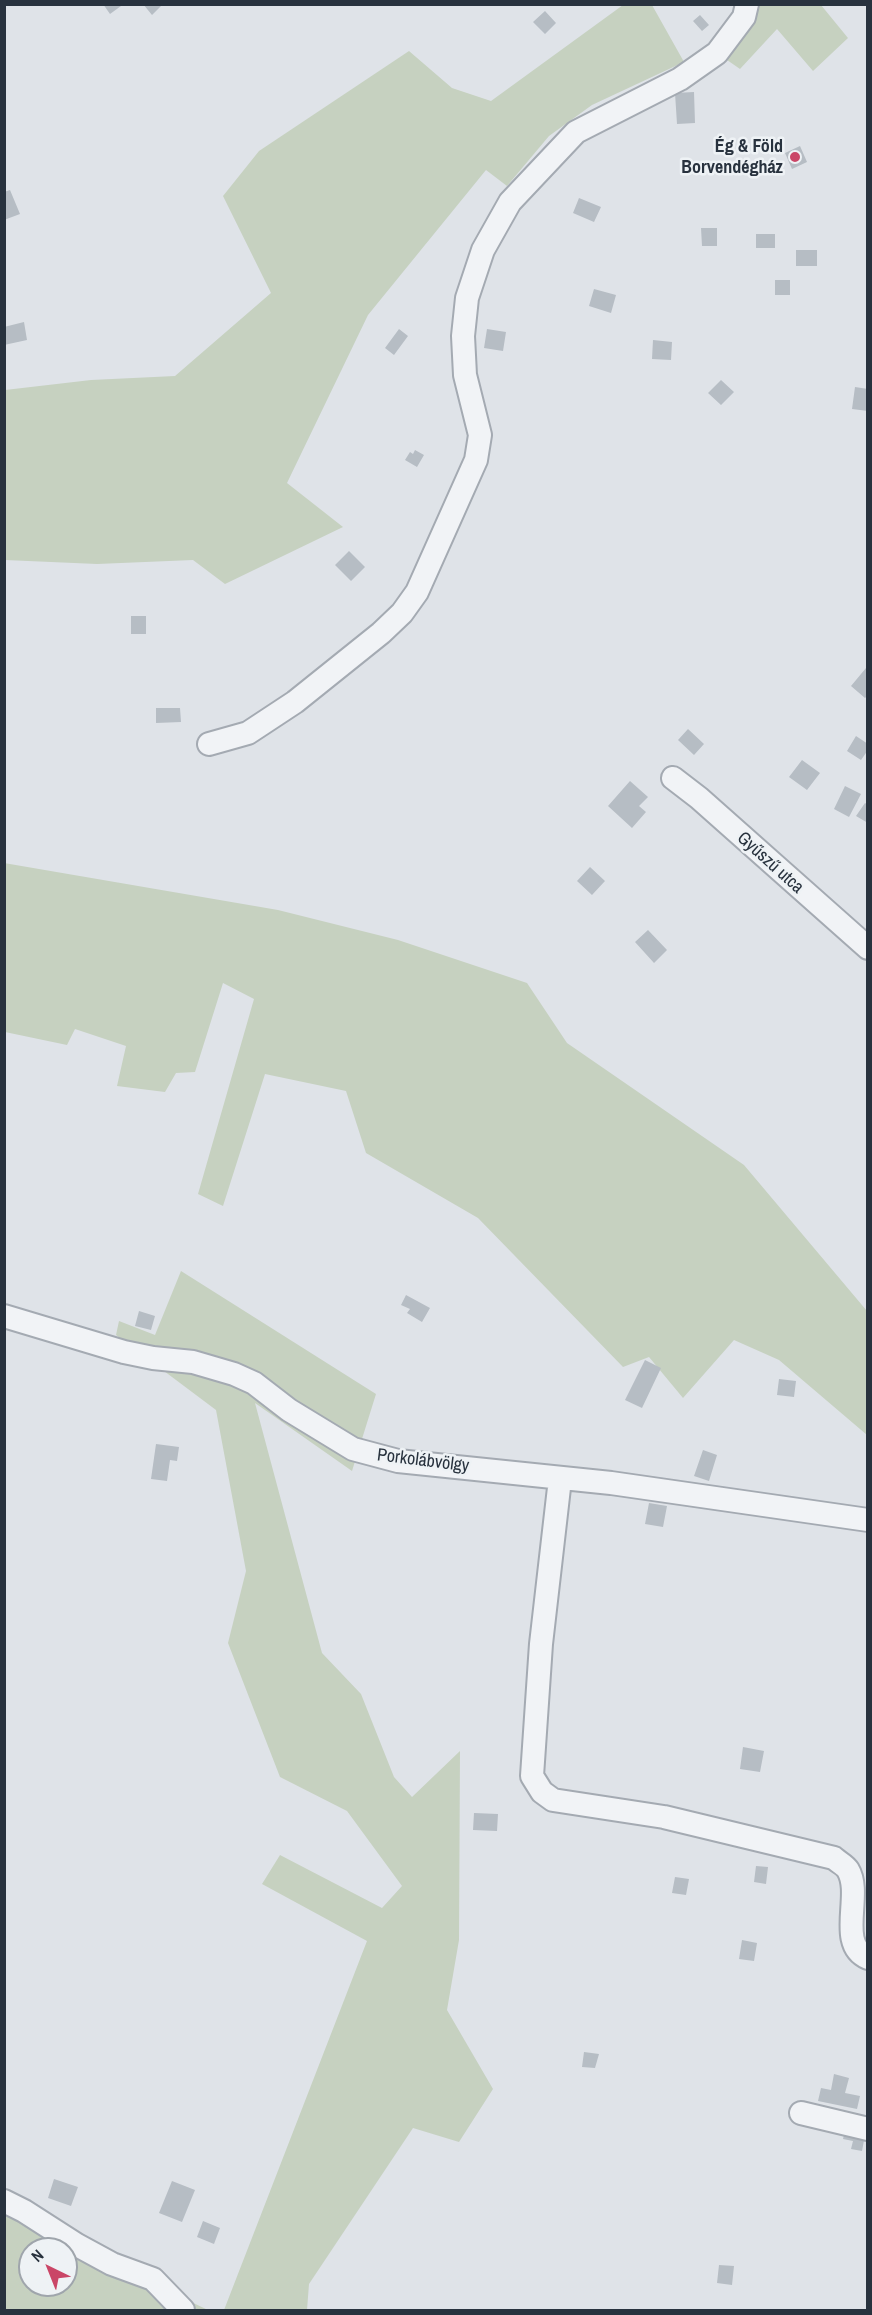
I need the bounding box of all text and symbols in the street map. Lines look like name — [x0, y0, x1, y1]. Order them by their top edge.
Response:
place label: Ég & Föld Borvendégház — [681, 136, 783, 178]
marker: Ég & Föld Borvendégház — [788, 150, 802, 164]
street label: Gyűszű utca — [732, 828, 808, 898]
street label: Porkolábvölgy — [376, 1445, 470, 1477]
north arrow — [18, 2237, 78, 2297]
text: N — [26, 2244, 48, 2267]

